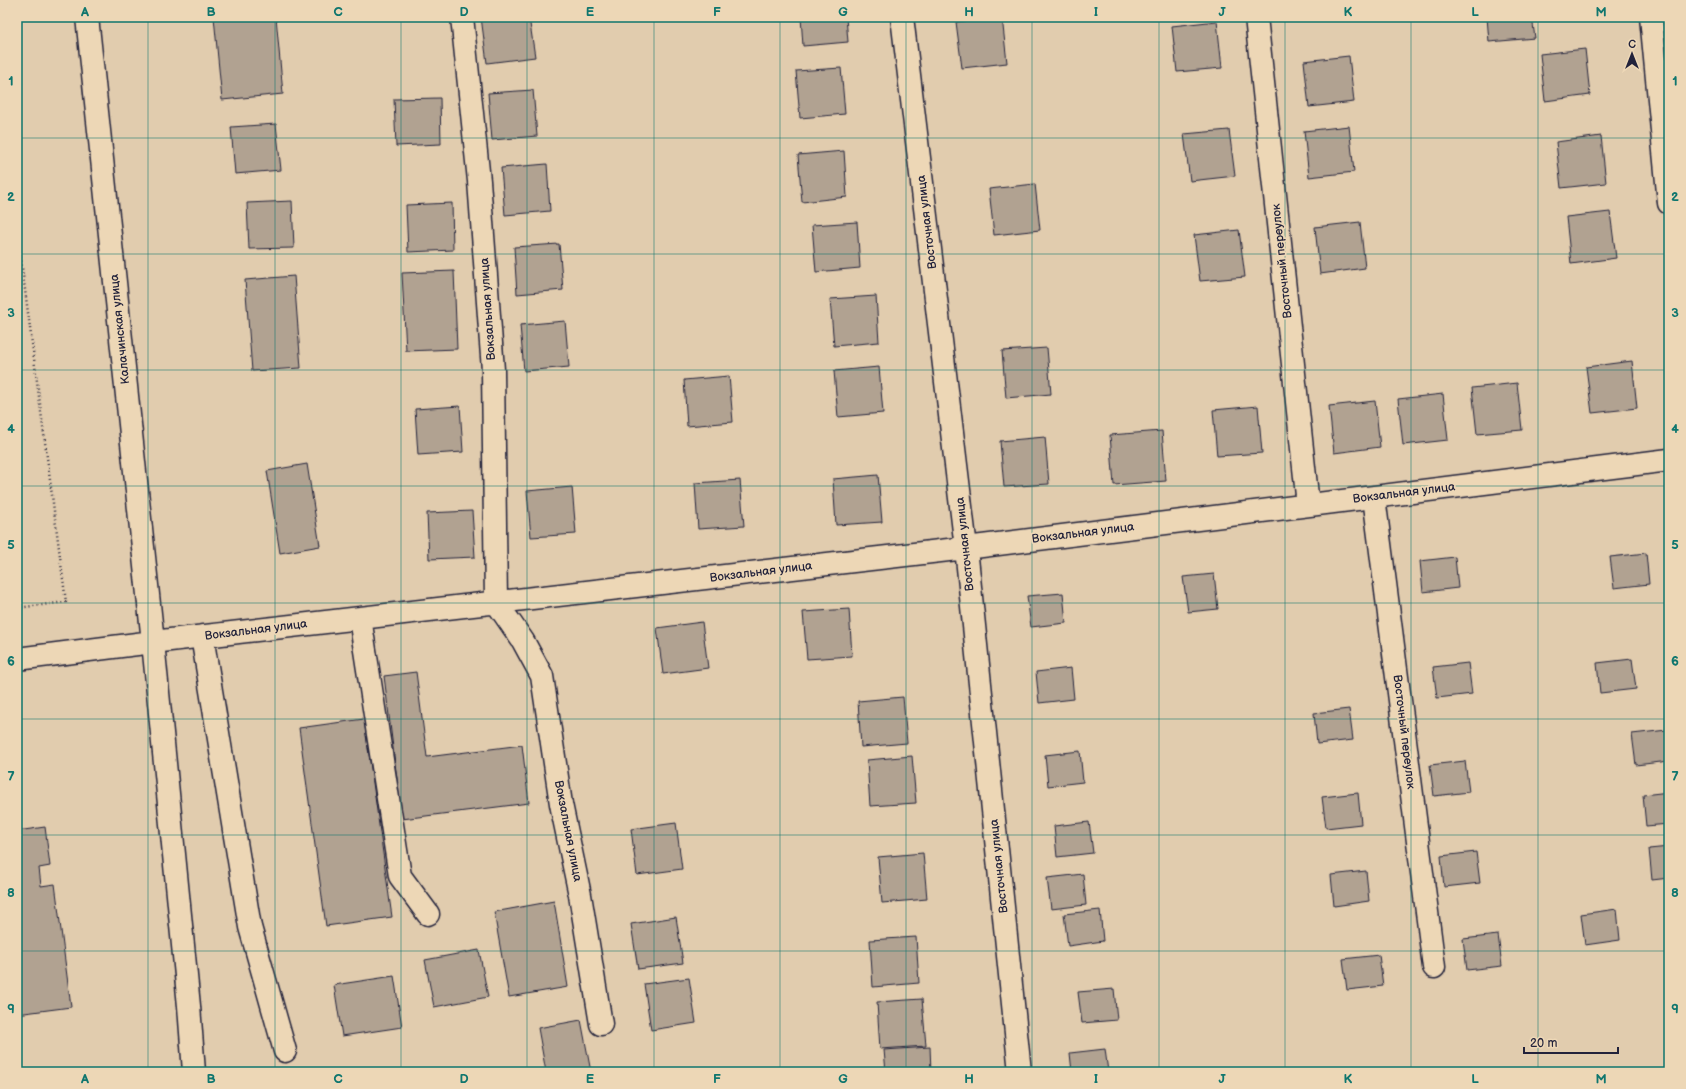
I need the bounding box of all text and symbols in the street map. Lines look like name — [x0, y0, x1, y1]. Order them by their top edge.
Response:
text: A — [80, 4, 89, 20]
text: B — [206, 4, 216, 20]
text: C — [333, 4, 343, 20]
text: D — [459, 4, 469, 20]
text: E — [586, 4, 595, 20]
text: F — [713, 4, 721, 20]
text: G — [838, 4, 848, 20]
text: H — [964, 4, 974, 20]
text: I — [1094, 4, 1098, 20]
text: J — [1218, 4, 1226, 20]
text: K — [1344, 4, 1353, 20]
text: L — [1471, 4, 1479, 20]
text: M — [1595, 4, 1607, 20]
north arrow — [1612, 34, 1652, 74]
text: С — [1628, 38, 1636, 51]
text: 1 — [8, 73, 14, 89]
text: 1 — [1672, 73, 1678, 89]
street label: Восточная улица — [914, 174, 940, 270]
text: 2 — [7, 189, 15, 205]
text: 2 — [1671, 189, 1679, 205]
street label: Восточный переулок — [1268, 202, 1295, 319]
street label: Вокзальная улица — [477, 257, 499, 361]
street label: Калачинская улица — [107, 273, 133, 385]
text: 3 — [7, 305, 15, 321]
text: 3 — [1671, 305, 1679, 321]
text: 4 — [7, 421, 15, 437]
text: 4 — [1671, 421, 1679, 437]
street label: Вокзальная улица — [1352, 479, 1456, 507]
street label: Восточная улица — [953, 496, 977, 592]
street label: Вокзальная улица — [1031, 519, 1135, 547]
text: 5 — [7, 537, 15, 553]
text: 5 — [1671, 537, 1679, 553]
street label: Вокзальная улица — [709, 558, 813, 586]
street label: Вокзальная улица — [204, 616, 308, 644]
text: 6 — [7, 653, 15, 669]
text: 6 — [1671, 653, 1679, 669]
street label: Восточный переулок — [1390, 674, 1419, 791]
text: 7 — [7, 769, 15, 785]
text: 7 — [1671, 769, 1679, 785]
street label: Вокзальная улица — [551, 779, 585, 883]
street label: Восточная улица — [987, 818, 1011, 914]
text: 8 — [7, 885, 15, 901]
text: 8 — [1671, 885, 1679, 901]
text: 9 — [7, 1001, 15, 1017]
text: 9 — [1671, 1001, 1679, 1017]
scale bar — [1524, 1029, 1618, 1055]
text: 20 m — [1530, 1036, 1557, 1051]
text: A — [80, 1071, 89, 1087]
text: B — [206, 1071, 216, 1087]
text: C — [333, 1071, 343, 1087]
text: D — [459, 1071, 469, 1087]
text: E — [586, 1071, 595, 1087]
text: F — [713, 1071, 721, 1087]
text: G — [838, 1071, 848, 1087]
text: H — [964, 1071, 974, 1087]
text: I — [1094, 1071, 1098, 1087]
text: J — [1218, 1071, 1226, 1087]
text: K — [1344, 1071, 1353, 1087]
text: L — [1471, 1071, 1479, 1087]
text: M — [1595, 1071, 1607, 1087]

